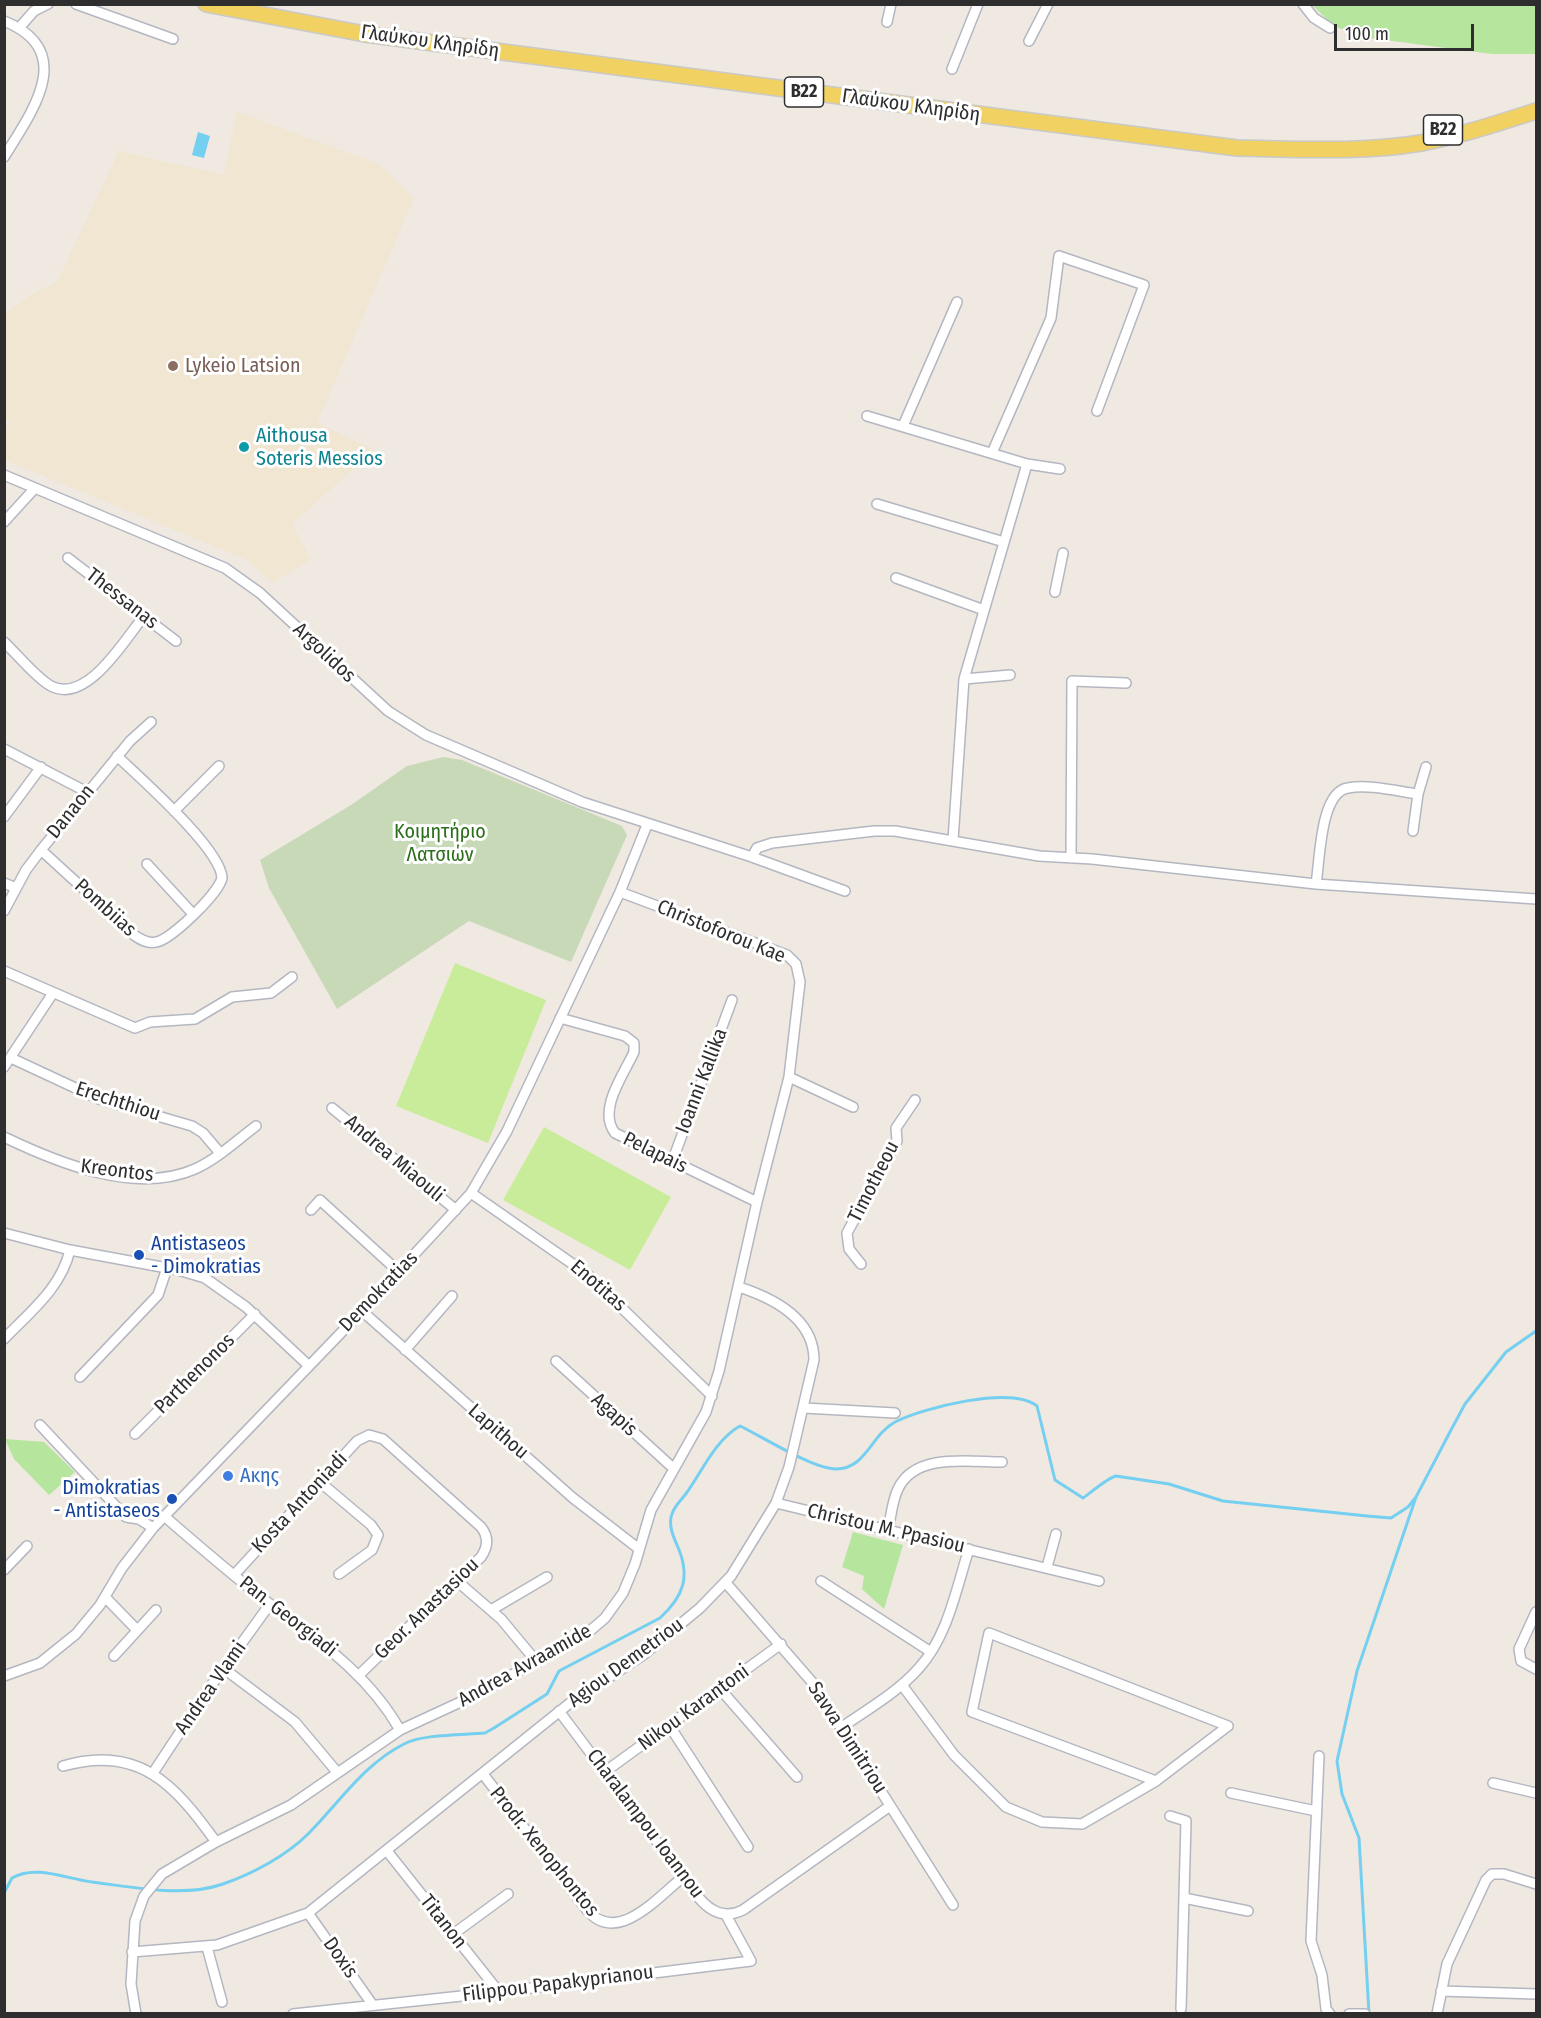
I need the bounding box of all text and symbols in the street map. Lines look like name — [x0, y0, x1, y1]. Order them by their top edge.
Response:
scale bar — [1337, 12, 1476, 50]
street label: Γλαύκου Κληρίδη — [359, 20, 501, 64]
text: 100 m — [1345, 23, 1389, 45]
road number: B22 — [784, 77, 824, 107]
street label: Γλαύκου Κληρίδη — [840, 84, 982, 128]
road number: B22 — [1424, 115, 1462, 145]
place label: Lykeio Latsion — [185, 354, 300, 378]
marker: Lykeio Latsion — [166, 359, 180, 373]
place label: Aithousa Soteris Messios — [256, 424, 383, 471]
marker: Aithousa Soteris Messios — [237, 440, 251, 454]
street label: Thessanas — [81, 563, 163, 635]
street label: Argolidos — [288, 618, 360, 688]
street label: Danaon — [42, 780, 100, 844]
park label: Κοιμητήριο Λατσιών — [394, 820, 486, 867]
street label: Pombiias — [69, 874, 141, 942]
street label: Christoforou Kae — [653, 895, 789, 969]
street label: Ioanni Kallika — [671, 1025, 733, 1137]
street label: Erechthiou — [73, 1077, 163, 1127]
street label: Andrea Miaouli — [339, 1110, 449, 1208]
street label: Pelapais — [619, 1127, 691, 1179]
street label: Timotheou — [843, 1137, 905, 1227]
street label: Kreontos — [79, 1155, 155, 1187]
place label: Antistaseos - Dimokratias — [151, 1232, 261, 1279]
street label: Demokratias — [335, 1247, 423, 1337]
marker: Antistaseos - Dimokratias — [132, 1248, 146, 1262]
street label: Enotitas — [565, 1255, 631, 1317]
street label: Parthenonos — [150, 1329, 240, 1419]
street label: Agapis — [586, 1388, 642, 1442]
street label: Lapithou — [463, 1399, 533, 1465]
street label: Kosta Antoniadi — [247, 1448, 353, 1558]
place label: Ακης — [240, 1464, 279, 1488]
marker: Ακης — [221, 1469, 235, 1483]
place label: Dimokratias - Antistaseos — [53, 1476, 160, 1523]
marker: Dimokratias - Antistaseos — [165, 1492, 179, 1506]
street label: Christou M. Ppasiou — [805, 1499, 967, 1559]
street label: Geor. Anastasiou — [370, 1553, 484, 1665]
street label: Pan. Georgiadi — [234, 1571, 342, 1663]
street label: Agiou Demetriou — [564, 1613, 688, 1713]
street label: Andrea Avraamide — [454, 1619, 596, 1713]
street label: Andrea Vlami — [170, 1637, 252, 1739]
street label: Nikou Karantoni — [634, 1660, 754, 1756]
street label: Savva Dimitriou — [802, 1678, 892, 1798]
street label: Charalampou Ioannou — [581, 1745, 709, 1903]
street label: Prodr. Xenophontos — [484, 1782, 604, 1922]
street label: Titanon — [414, 1890, 472, 1954]
street label: Doxis — [317, 1933, 363, 1983]
street label: Filippou Papakyprianou — [461, 1960, 655, 2008]

